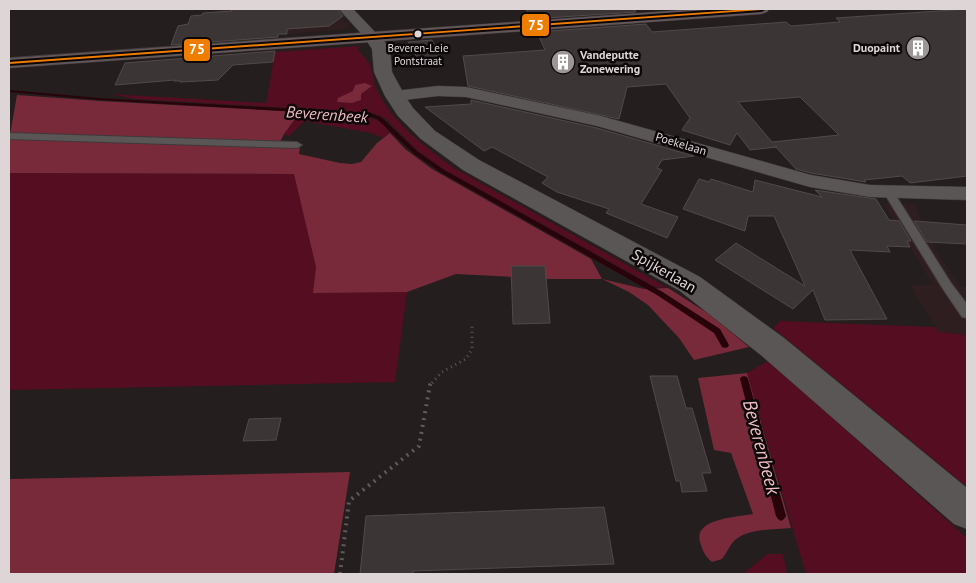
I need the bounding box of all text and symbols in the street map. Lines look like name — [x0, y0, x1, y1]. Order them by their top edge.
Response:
line badge: 75 — [521, 13, 550, 37]
text: 75 — [528, 16, 544, 34]
marker: Beveren-Leie Pontstraat — [413, 29, 423, 39]
building icon: Duopaint — [905, 35, 931, 61]
line badge: 75 — [183, 38, 211, 62]
text: 75 — [189, 40, 205, 58]
place label: Duopaint — [853, 40, 901, 55]
place label: Beveren-Leie Pontstraat — [387, 41, 449, 68]
place label: Vandeputte Zonewering — [579, 47, 640, 76]
building icon: Vandeputte Zonewering — [550, 49, 576, 75]
water label: Beverenbeek — [285, 101, 369, 127]
street label: Poekelaan — [654, 129, 708, 158]
street label: Spijkerlaan — [629, 245, 700, 297]
water label: Beverenbeek — [738, 397, 787, 498]

